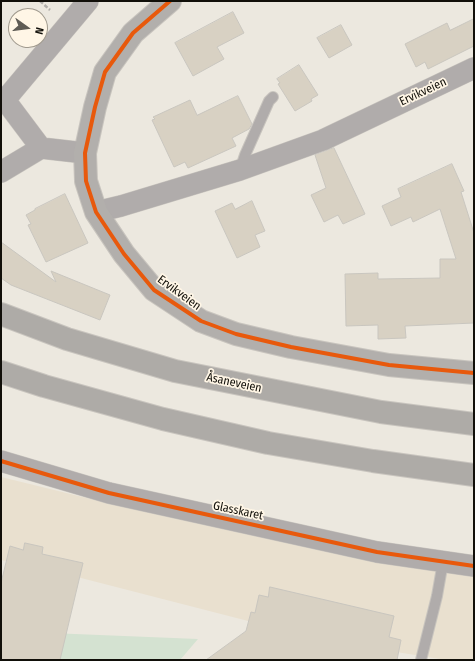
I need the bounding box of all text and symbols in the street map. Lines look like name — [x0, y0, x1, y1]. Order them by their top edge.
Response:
north arrow — [8, 8, 48, 48]
text: N — [32, 26, 46, 36]
street label: Ervikveien — [397, 75, 449, 109]
street label: Ervikveien — [154, 272, 204, 314]
street label: Åsaneveien — [205, 370, 263, 396]
street label: Glasskaret — [212, 499, 264, 523]

